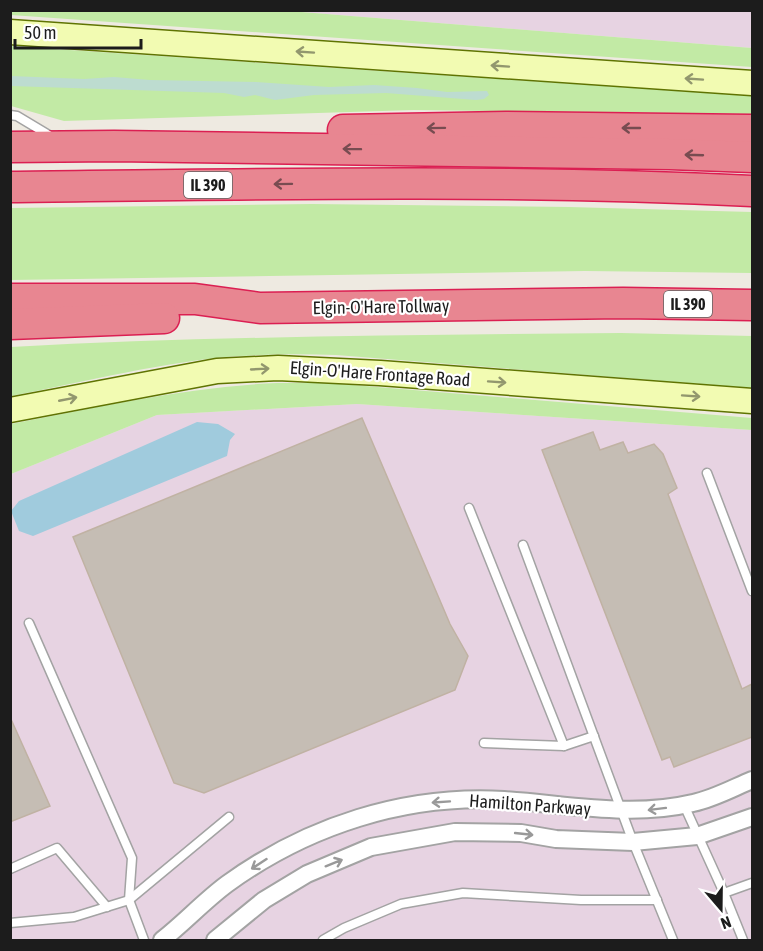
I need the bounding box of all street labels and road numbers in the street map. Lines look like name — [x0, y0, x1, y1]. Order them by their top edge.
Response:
road number: IL 390 — [184, 172, 232, 198]
road number: IL 390 — [664, 291, 712, 317]
street label: Elgin-O'Hare Tollway — [313, 295, 449, 318]
street label: Elgin-O'Hare Frontage Road — [289, 357, 471, 390]
street label: Hamilton Parkway — [469, 790, 592, 819]

